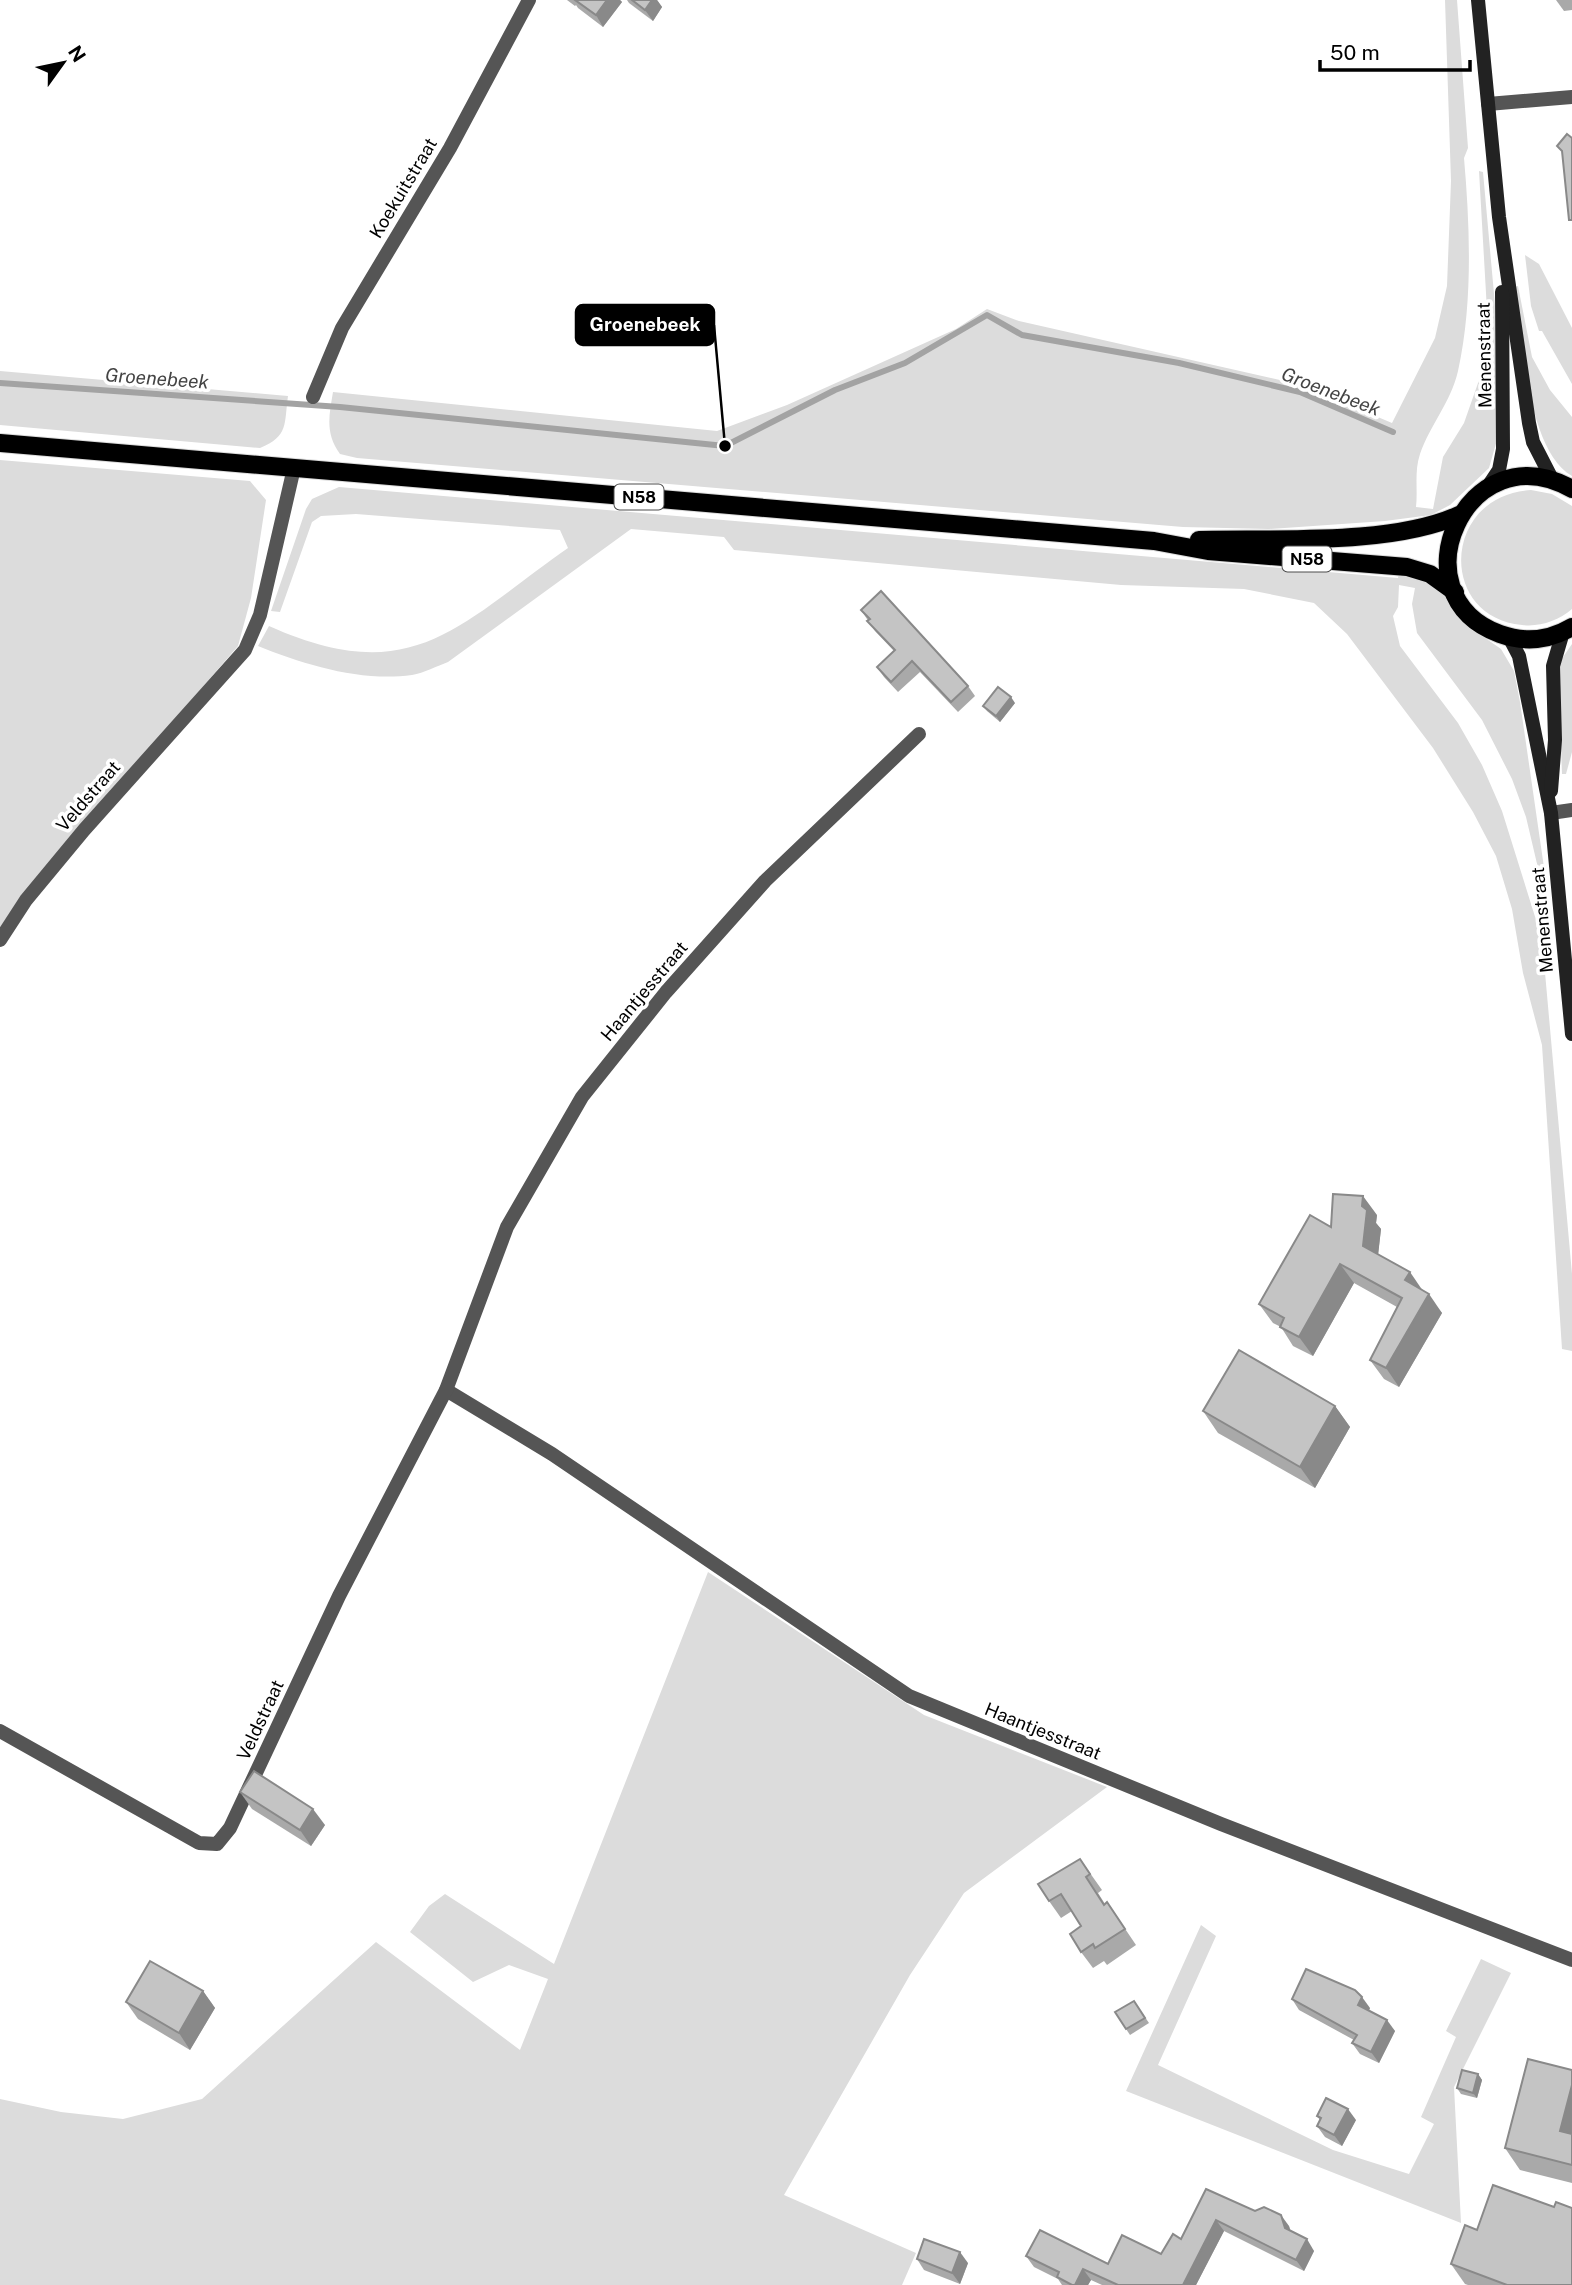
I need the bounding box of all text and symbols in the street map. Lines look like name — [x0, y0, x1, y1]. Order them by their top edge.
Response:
north arrow — [28, 28, 98, 98]
scale bar — [1320, 28, 1470, 72]
text: 50 m — [1330, 40, 1380, 65]
text: N — [64, 42, 91, 66]
street label: Koekuitstraat — [365, 134, 441, 242]
street label: Menenstraat — [1473, 302, 1495, 408]
callout: Groenebeek — [576, 305, 714, 345]
text: Groenebeek — [590, 313, 700, 335]
water label: Groenebeek — [1279, 362, 1384, 420]
water label: Groenebeek — [104, 363, 210, 393]
road number: N58 — [614, 484, 664, 510]
road number: N58 — [1282, 546, 1332, 572]
street label: Veldstraat — [52, 757, 124, 835]
street label: Menenstraat — [1527, 866, 1557, 974]
street label: Haantjesstraat — [596, 937, 692, 1045]
street label: Veldstraat — [232, 1676, 288, 1764]
street label: Haantjesstraat — [982, 1698, 1104, 1764]

